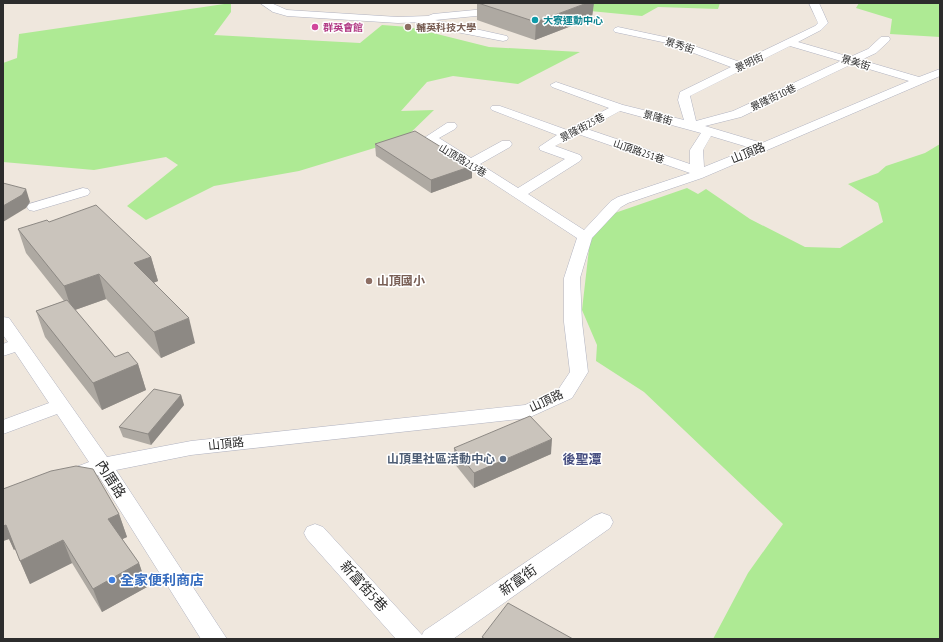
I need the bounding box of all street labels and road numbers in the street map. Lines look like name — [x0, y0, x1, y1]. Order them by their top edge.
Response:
street label: 景秀街 — [664, 35, 696, 56]
street label: 景明街 — [733, 50, 766, 75]
street label: 景美街 — [840, 52, 872, 73]
street label: 景隆街10巷 — [748, 81, 798, 114]
street label: 景隆街 — [642, 107, 674, 128]
street label: 景隆街25巷 — [558, 110, 607, 145]
street label: 山頂路251巷 — [611, 137, 666, 166]
street label: 山頂路 — [728, 139, 767, 166]
street label: 山頂路213巷 — [436, 141, 489, 180]
street label: 山頂路 — [526, 386, 565, 415]
street label: 山頂路 — [207, 434, 245, 453]
street label: 內厝路 — [92, 456, 130, 502]
street label: 新富街5巷 — [336, 557, 392, 615]
street label: 新富街 — [496, 561, 540, 599]

